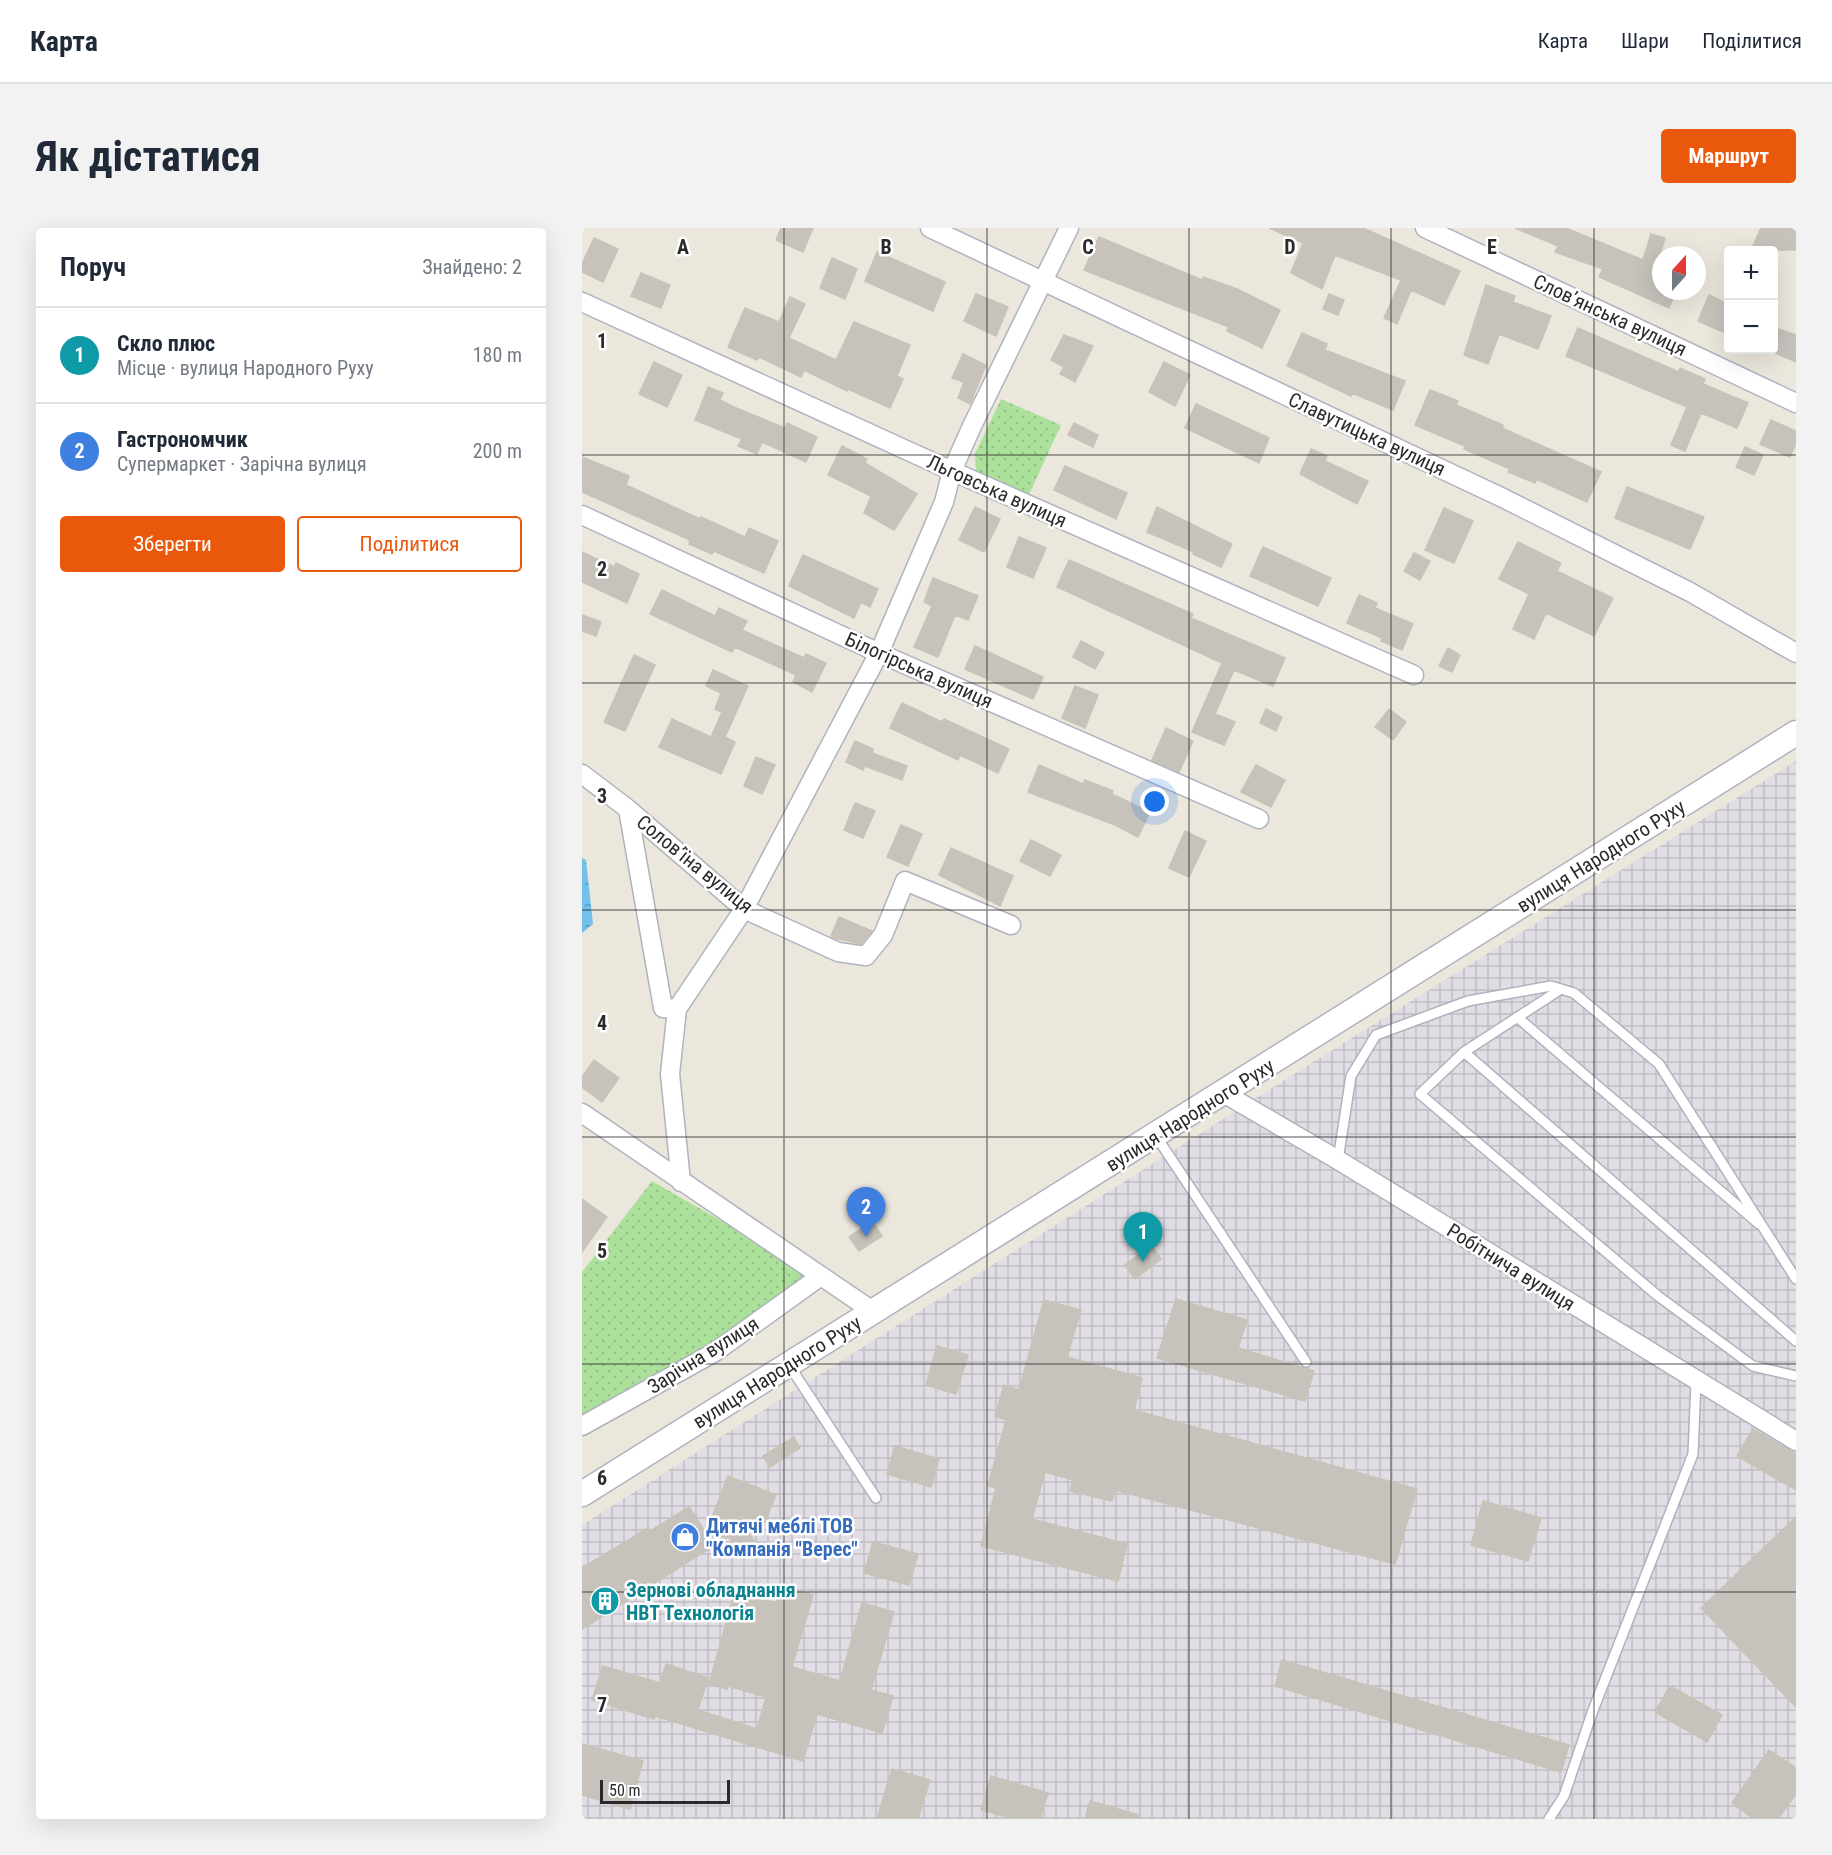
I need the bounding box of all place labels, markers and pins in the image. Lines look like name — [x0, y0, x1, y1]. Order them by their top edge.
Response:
pin: 2 — [846, 1188, 886, 1237]
pin: 1 — [1124, 1212, 1162, 1262]
place label: Дитячі меблі ТОВ "Компанія "Верес" — [706, 1514, 858, 1561]
shop icon: Дитячі меблі ТОВ "Компанія "Верес" — [669, 1521, 701, 1553]
place label: Зернові обладнання НВТ Технологія — [626, 1578, 796, 1625]
building icon: Зернові обладнання НВТ Технологія — [589, 1585, 621, 1617]

